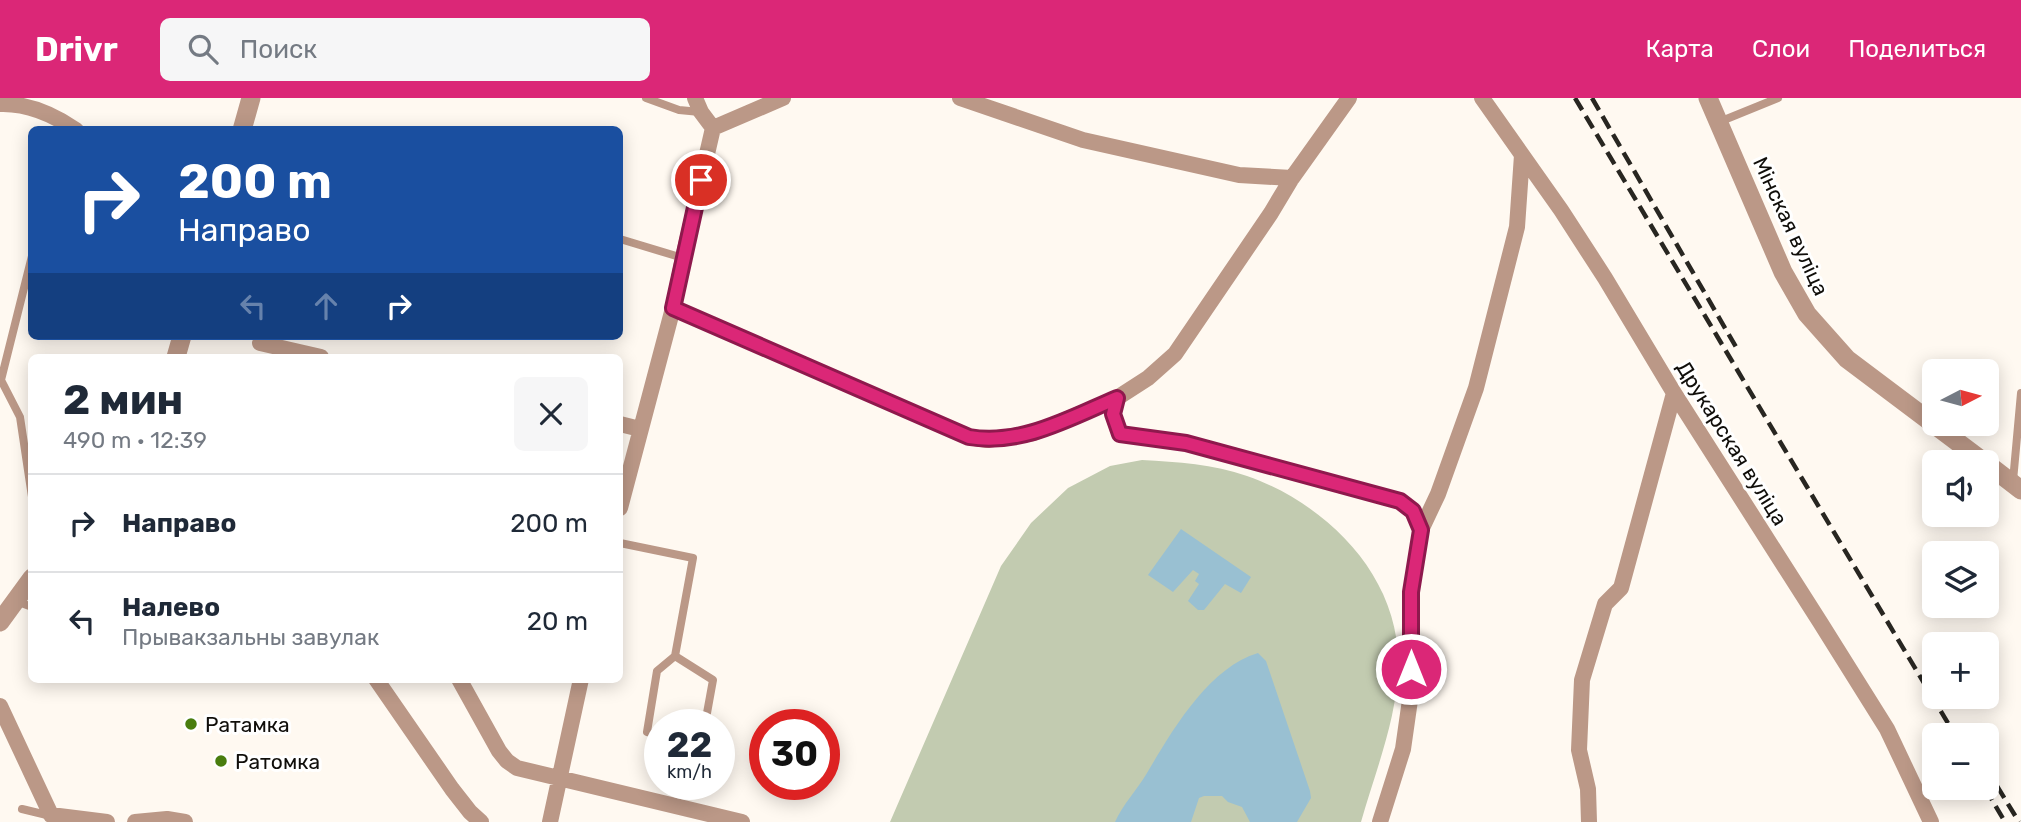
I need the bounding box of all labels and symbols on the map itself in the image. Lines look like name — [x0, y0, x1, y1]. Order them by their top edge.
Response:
pin — [671, 150, 731, 210]
street label: Мінская вуліца — [1748, 153, 1834, 299]
street label: Друкарская вуліца — [1671, 356, 1793, 530]
north arrow — [1922, 359, 1998, 436]
position arrow — [1374, 632, 1448, 706]
speed limit sign: 30 — [749, 709, 840, 800]
place label: Ратамка — [205, 712, 290, 737]
marker: Ратамка — [183, 716, 199, 732]
place label: Ратомка — [235, 749, 320, 774]
marker: Ратомка — [213, 753, 229, 769]

